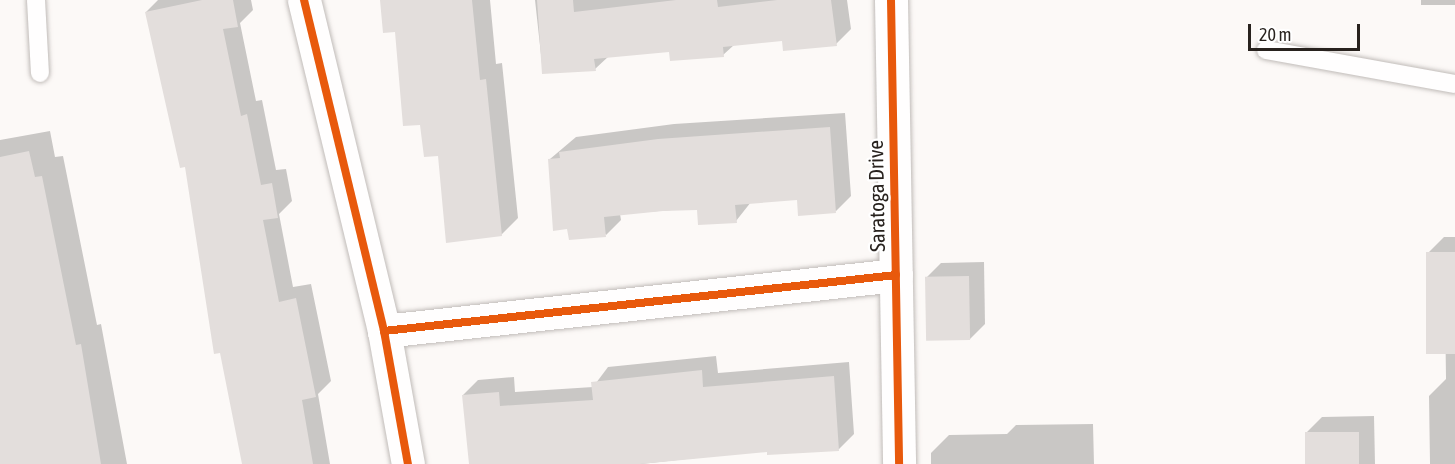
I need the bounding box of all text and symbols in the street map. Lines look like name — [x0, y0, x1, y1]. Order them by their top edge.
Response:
scale bar — [1251, 12, 1364, 50]
text: 20 m — [1259, 24, 1291, 45]
street label: Saratoga Drive — [862, 140, 890, 252]

